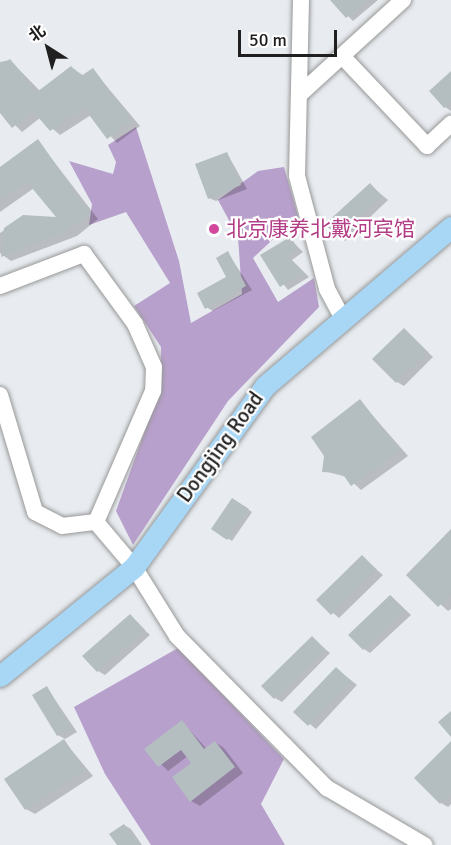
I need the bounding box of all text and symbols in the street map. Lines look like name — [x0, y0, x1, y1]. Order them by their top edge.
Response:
north arrow — [18, 18, 78, 78]
scale bar — [241, 18, 340, 56]
text: 北 — [25, 21, 50, 46]
text: 50 m — [249, 29, 287, 51]
place label: 北京康养北戴河宾馆 — [226, 216, 415, 242]
marker: 北京康养北戴河宾馆 — [207, 222, 221, 236]
street label: Dongjing Road — [171, 387, 269, 507]

